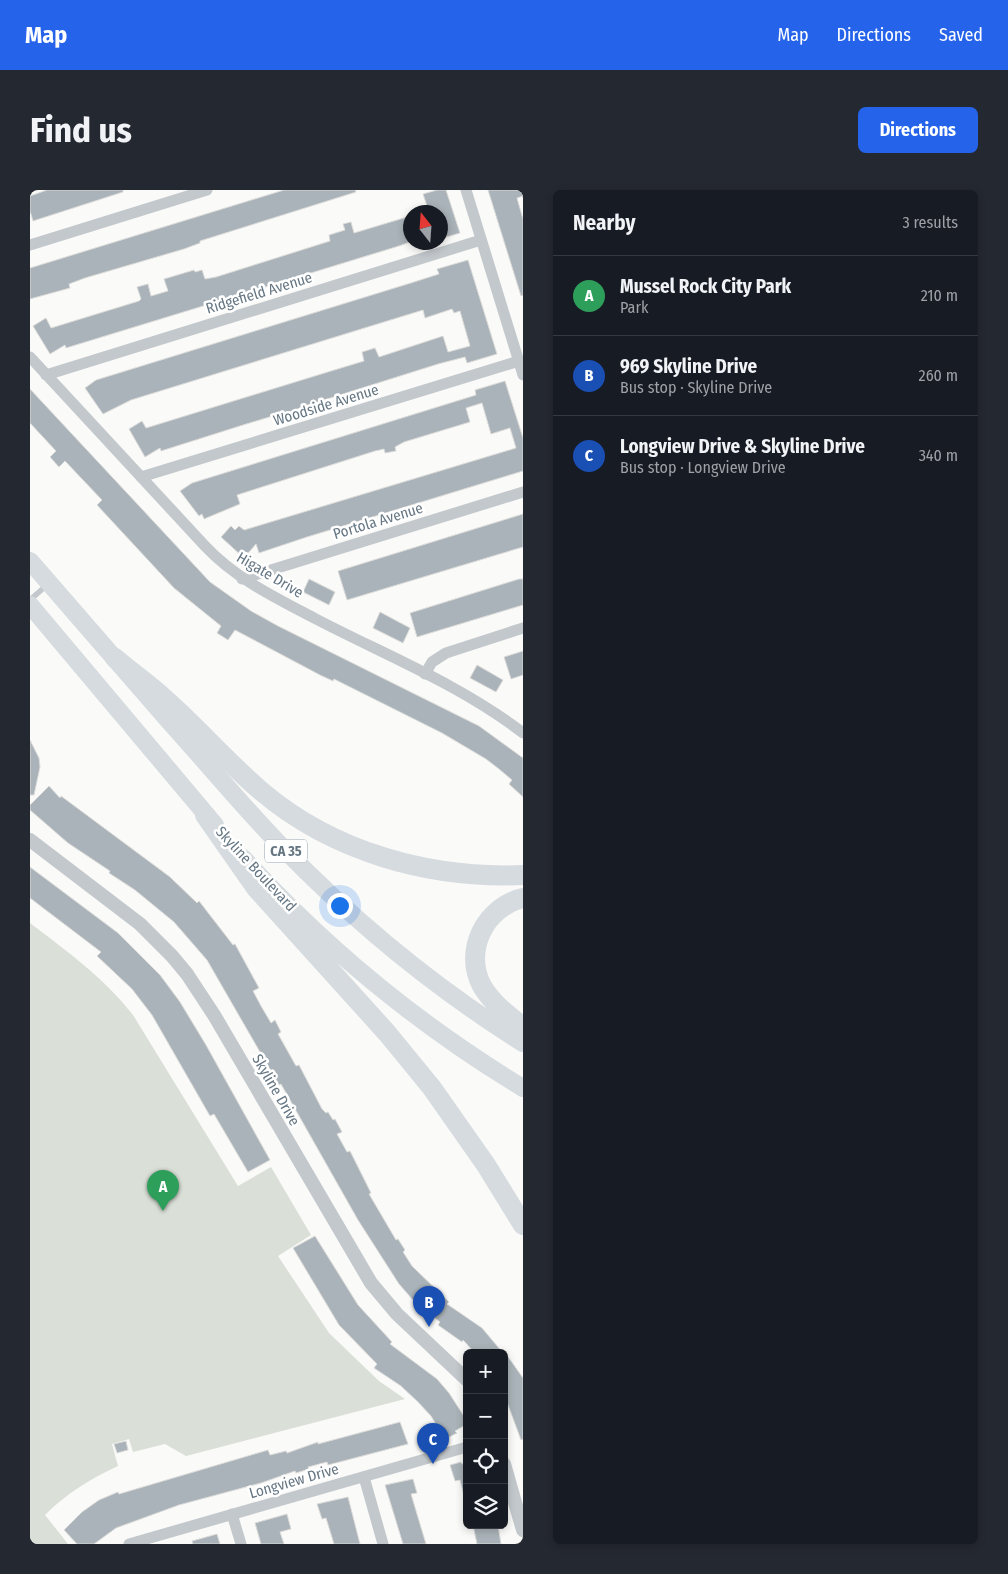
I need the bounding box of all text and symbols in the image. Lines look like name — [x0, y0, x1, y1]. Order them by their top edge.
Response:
text: Map — [25, 21, 67, 49]
text: Map — [777, 24, 809, 46]
text: Directions — [837, 24, 911, 46]
text: Saved — [939, 24, 983, 46]
button: Directions — [858, 107, 978, 153]
text: Find us — [30, 109, 132, 151]
north arrow — [403, 205, 448, 250]
text: Nearby — [573, 210, 635, 236]
text: 3 results — [902, 213, 958, 232]
street label: Ridgefield Avenue — [204, 268, 314, 318]
text: Mussel Rock City Park — [620, 275, 791, 298]
text: A — [585, 286, 593, 305]
text: 210 m — [921, 286, 958, 305]
text: Park — [620, 298, 648, 317]
text: 969 Skyline Drive — [620, 355, 757, 378]
text: B — [585, 366, 593, 385]
text: 260 m — [919, 366, 958, 385]
text: Bus stop · Skyline Drive — [620, 378, 772, 397]
street label: Woodside Avenue — [271, 380, 381, 430]
text: Longview Drive & Skyline Drive — [620, 435, 865, 458]
text: C — [585, 446, 593, 465]
text: 340 m — [919, 446, 958, 465]
text: Bus stop · Longview Drive — [620, 458, 786, 477]
street label: Portola Avenue — [331, 499, 425, 543]
street label: Higate Drive — [233, 548, 307, 602]
street label: Skyline Boulevard — [212, 823, 300, 915]
road number: CA 35 — [265, 839, 307, 862]
your location — [327, 893, 353, 919]
street label: Skyline Drive — [248, 1051, 304, 1129]
pin: A — [147, 1170, 179, 1211]
pin: B — [413, 1286, 445, 1327]
map controls — [463, 1349, 508, 1529]
button: + — [463, 1349, 508, 1394]
button: − — [463, 1394, 508, 1439]
pin: C — [417, 1423, 449, 1464]
button: locate — [463, 1439, 508, 1484]
street label: Longview Drive — [247, 1460, 341, 1502]
button: layers — [463, 1484, 508, 1529]

